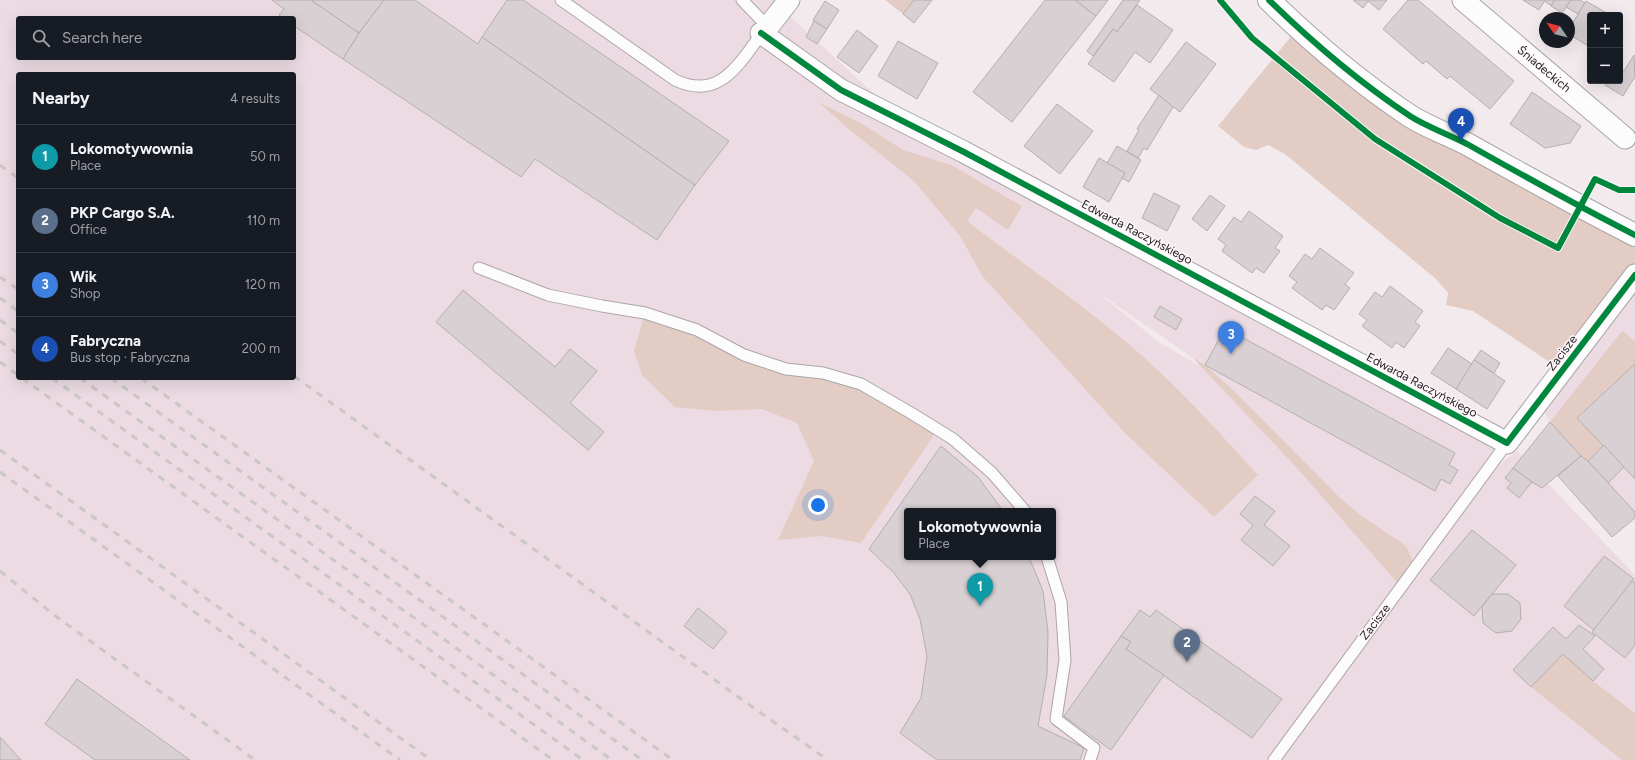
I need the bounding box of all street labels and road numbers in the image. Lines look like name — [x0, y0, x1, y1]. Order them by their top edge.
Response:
street label: Śniadeckich — [1515, 43, 1574, 95]
street label: Edwarda Raczyńskiego — [1079, 197, 1195, 267]
street label: Zacisze — [1544, 332, 1580, 374]
street label: Edwarda Raczyńskiego — [1364, 350, 1480, 420]
street label: Zacisze — [1357, 601, 1393, 643]

